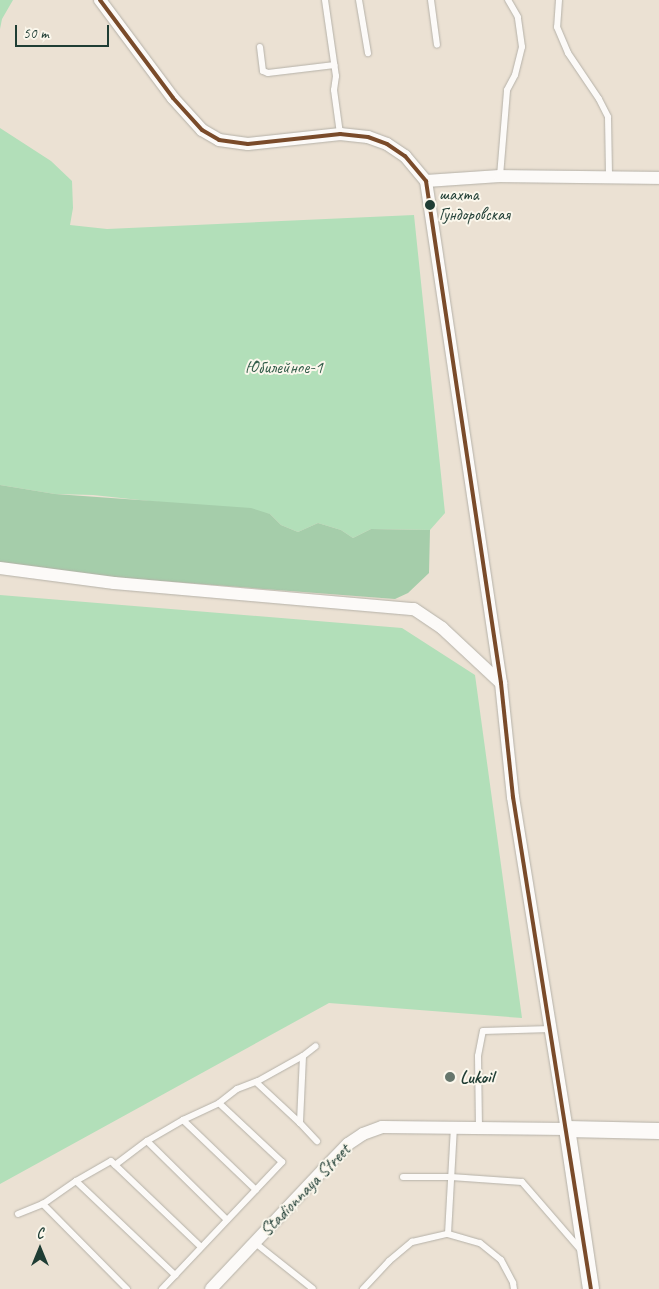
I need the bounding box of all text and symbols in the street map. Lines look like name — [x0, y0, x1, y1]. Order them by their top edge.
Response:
scale bar — [18, 15, 111, 47]
text: 50 m — [23, 24, 49, 43]
place label: шахта Гундоровская — [439, 185, 510, 225]
marker: шахта Гундоровская — [425, 200, 435, 210]
park label: Юбилейное-1 — [245, 356, 323, 378]
place label: Lukoil — [460, 1066, 494, 1088]
marker: Lukoil — [444, 1071, 456, 1083]
street label: Stadionnaya Street — [255, 1139, 355, 1241]
north arrow — [15, 1224, 65, 1274]
text: С — [37, 1225, 43, 1242]

